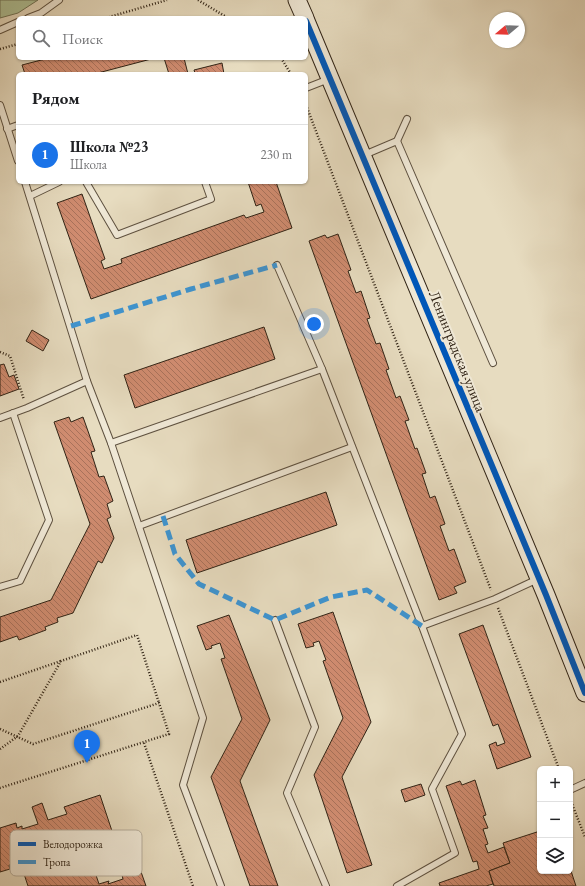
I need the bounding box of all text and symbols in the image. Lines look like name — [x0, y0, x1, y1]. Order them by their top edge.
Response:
north arrow — [489, 12, 525, 48]
search box — [16, 16, 308, 60]
icon: search — [30, 27, 52, 49]
text: Поиск — [62, 29, 103, 48]
text: Рядом — [32, 87, 80, 109]
text: Школа №23 — [70, 137, 149, 156]
text: 1 — [42, 146, 48, 163]
text: 230 m — [261, 146, 292, 163]
text: Школа — [70, 156, 107, 173]
street label: Ленинградская улица — [425, 288, 491, 414]
your location — [304, 314, 324, 334]
pin: 1 — [74, 730, 100, 763]
map controls — [537, 766, 573, 874]
button: + — [537, 766, 573, 802]
button: − — [537, 802, 573, 838]
legend — [10, 830, 142, 876]
text: Велодорожка — [43, 837, 103, 851]
button: layers — [537, 838, 573, 874]
text: Тропа — [43, 855, 71, 869]

